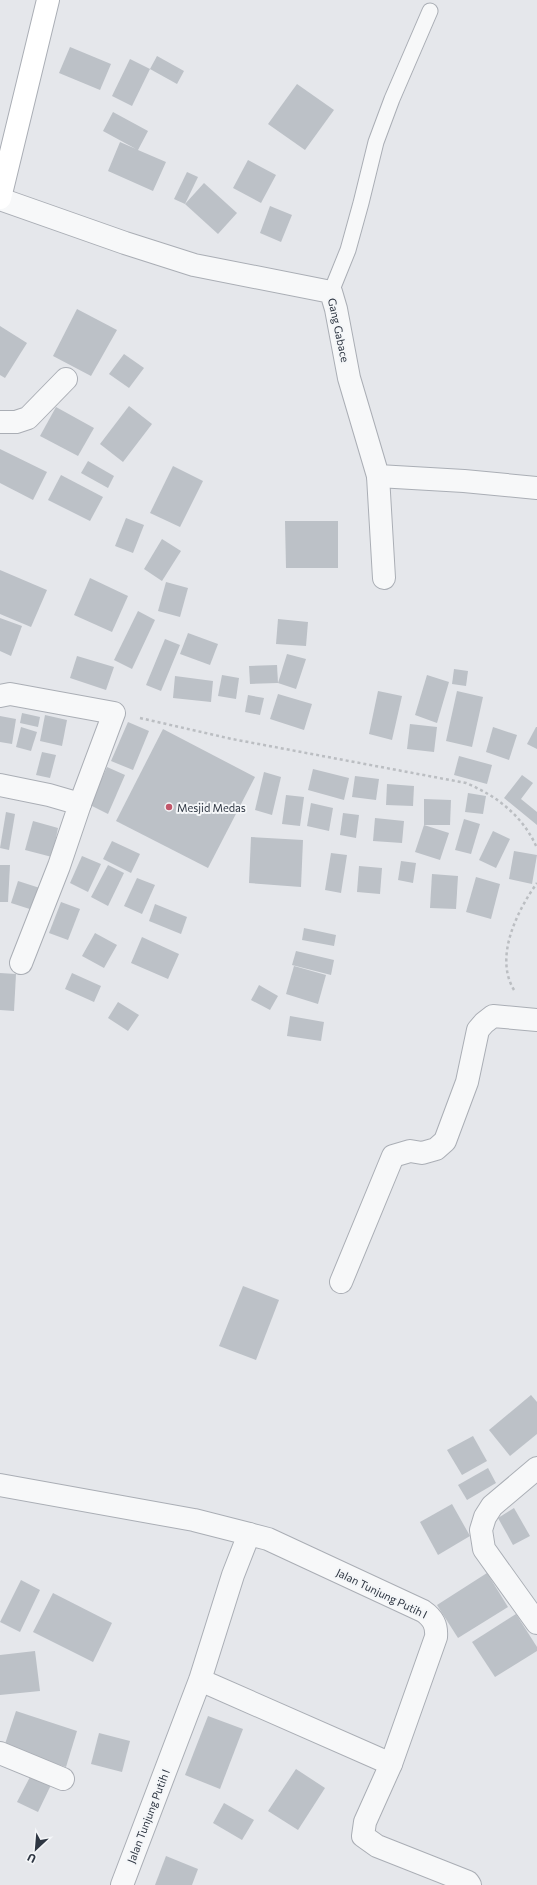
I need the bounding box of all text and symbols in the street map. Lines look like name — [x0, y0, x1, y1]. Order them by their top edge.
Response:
street label: Gang Gabace — [326, 297, 352, 364]
place label: Mesjid Medas — [177, 801, 246, 814]
marker: Mesjid Medas — [164, 802, 174, 812]
street label: Jalan Tunjung Putih I — [334, 1565, 430, 1622]
street label: Jalan Tunjung Putih I — [124, 1767, 173, 1865]
north arrow — [16, 1829, 56, 1869]
text: U — [25, 1851, 38, 1866]

